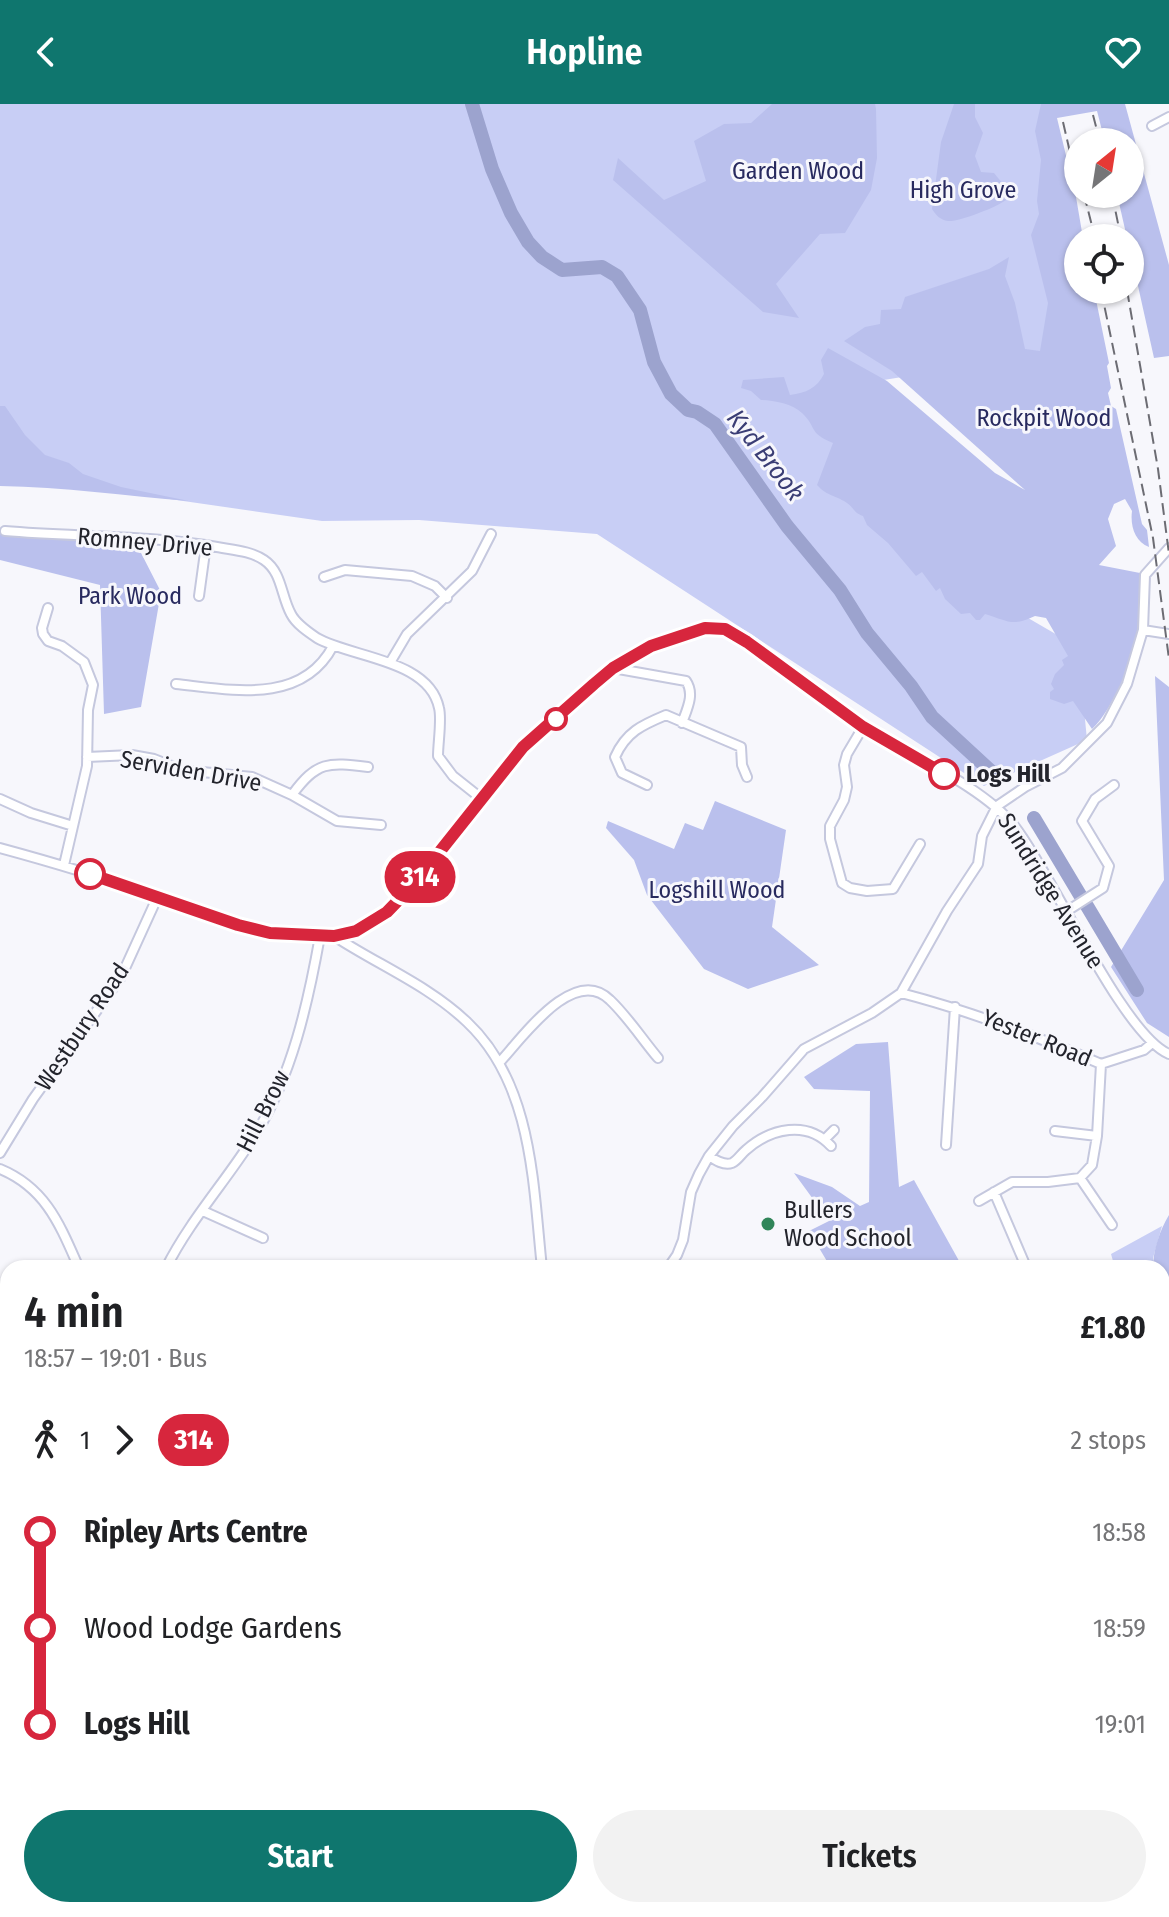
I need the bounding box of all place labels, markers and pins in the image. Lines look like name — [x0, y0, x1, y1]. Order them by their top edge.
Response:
unlabelled marker — [545, 708, 567, 730]
marker: Logs Hill — [929, 759, 959, 789]
place label: Logs Hill — [966, 760, 1051, 788]
unlabelled marker — [75, 859, 105, 889]
place label: Bullers Wood School — [784, 1196, 912, 1252]
marker: Bullers Wood School — [759, 1215, 777, 1233]

